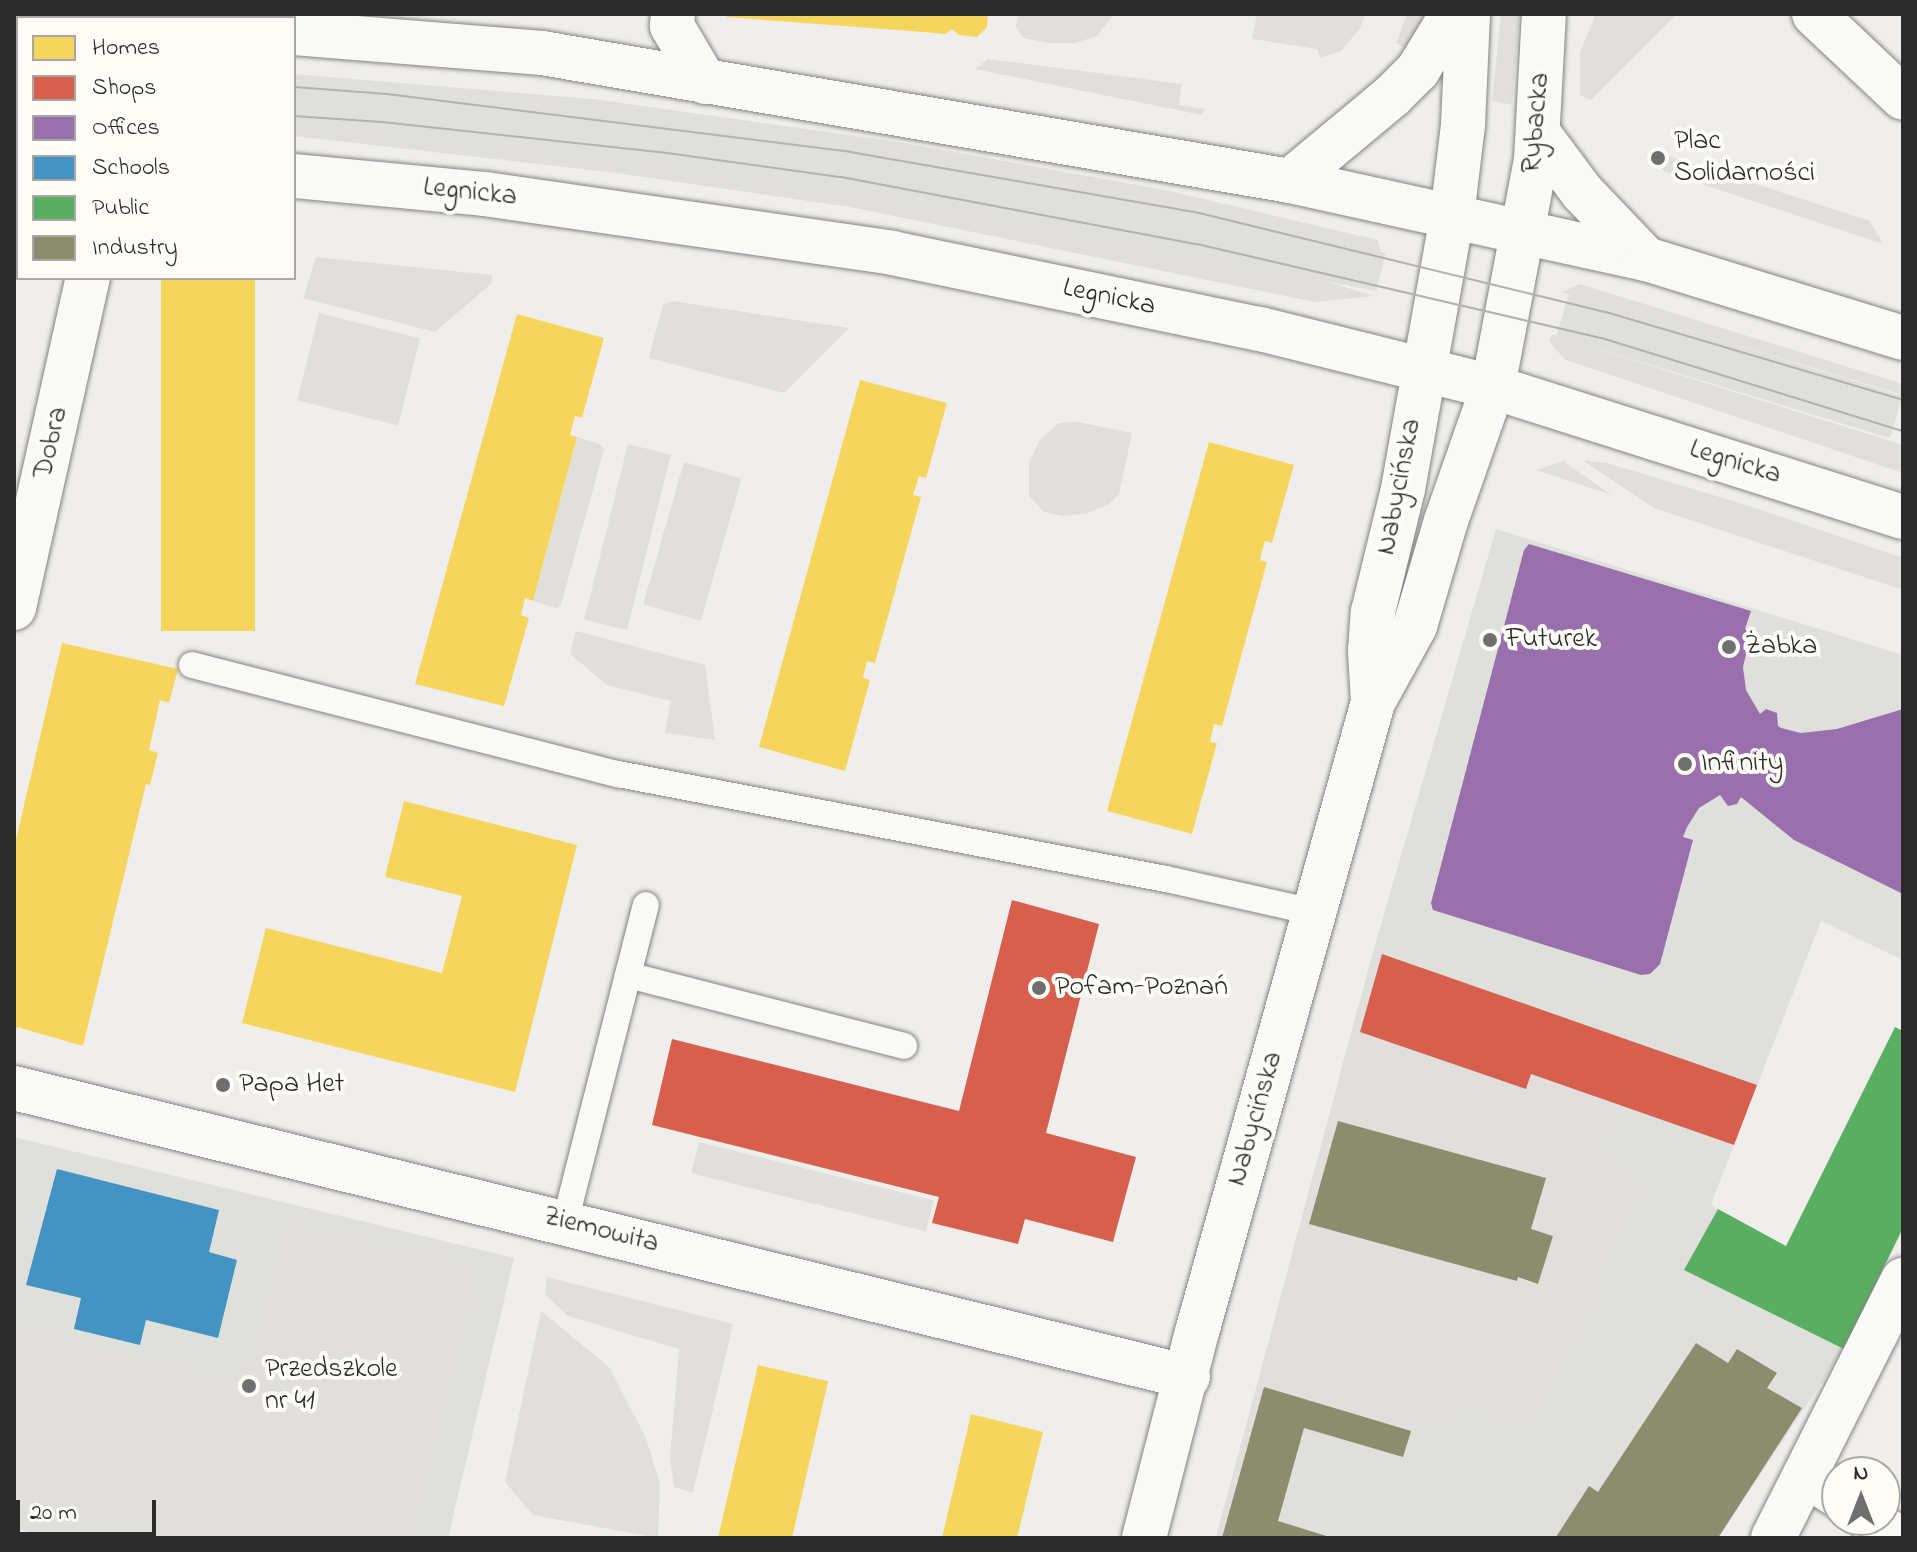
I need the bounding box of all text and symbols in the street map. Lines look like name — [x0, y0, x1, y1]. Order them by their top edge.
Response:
legend — [16, 16, 296, 280]
text: Homes — [92, 31, 160, 66]
text: Shops — [92, 71, 157, 106]
street label: Rybacka — [1516, 71, 1558, 175]
text: Offices — [92, 111, 160, 146]
place label: Plac Solidarności — [1674, 125, 1815, 191]
marker: Plac Solidarności — [1649, 149, 1667, 167]
text: Schools — [92, 151, 170, 186]
street label: Legnicka — [421, 171, 519, 215]
text: Public — [92, 191, 149, 226]
text: Industry — [92, 231, 178, 266]
street label: Legnicka — [1059, 272, 1159, 324]
street label: Dobra — [27, 404, 77, 482]
street label: Nabycińska — [1370, 416, 1430, 558]
street label: Legnicka — [1685, 433, 1785, 493]
place label: Futurek — [1506, 623, 1597, 657]
place label: Żabka — [1745, 630, 1817, 664]
marker: Futurek — [1481, 631, 1499, 649]
marker: Żabka — [1720, 638, 1738, 656]
place label: Infinity — [1701, 747, 1783, 781]
marker: Infinity — [1676, 755, 1694, 773]
place label: Pofam-Poznań — [1055, 971, 1228, 1005]
marker: Pofam-Poznań — [1030, 979, 1048, 997]
street label: Nabycińska — [1221, 1048, 1291, 1190]
place label: Papa Het — [239, 1068, 344, 1102]
marker: Papa Het — [214, 1076, 232, 1094]
street label: Ziemowita — [540, 1200, 662, 1262]
place label: Przedszkole nr 41 — [265, 1353, 397, 1419]
marker: Przedszkole nr 41 — [240, 1377, 258, 1395]
north arrow — [1821, 1456, 1901, 1536]
text: N — [1854, 1458, 1868, 1490]
scale bar — [20, 1484, 160, 1534]
text: 20 m — [30, 1496, 77, 1531]

